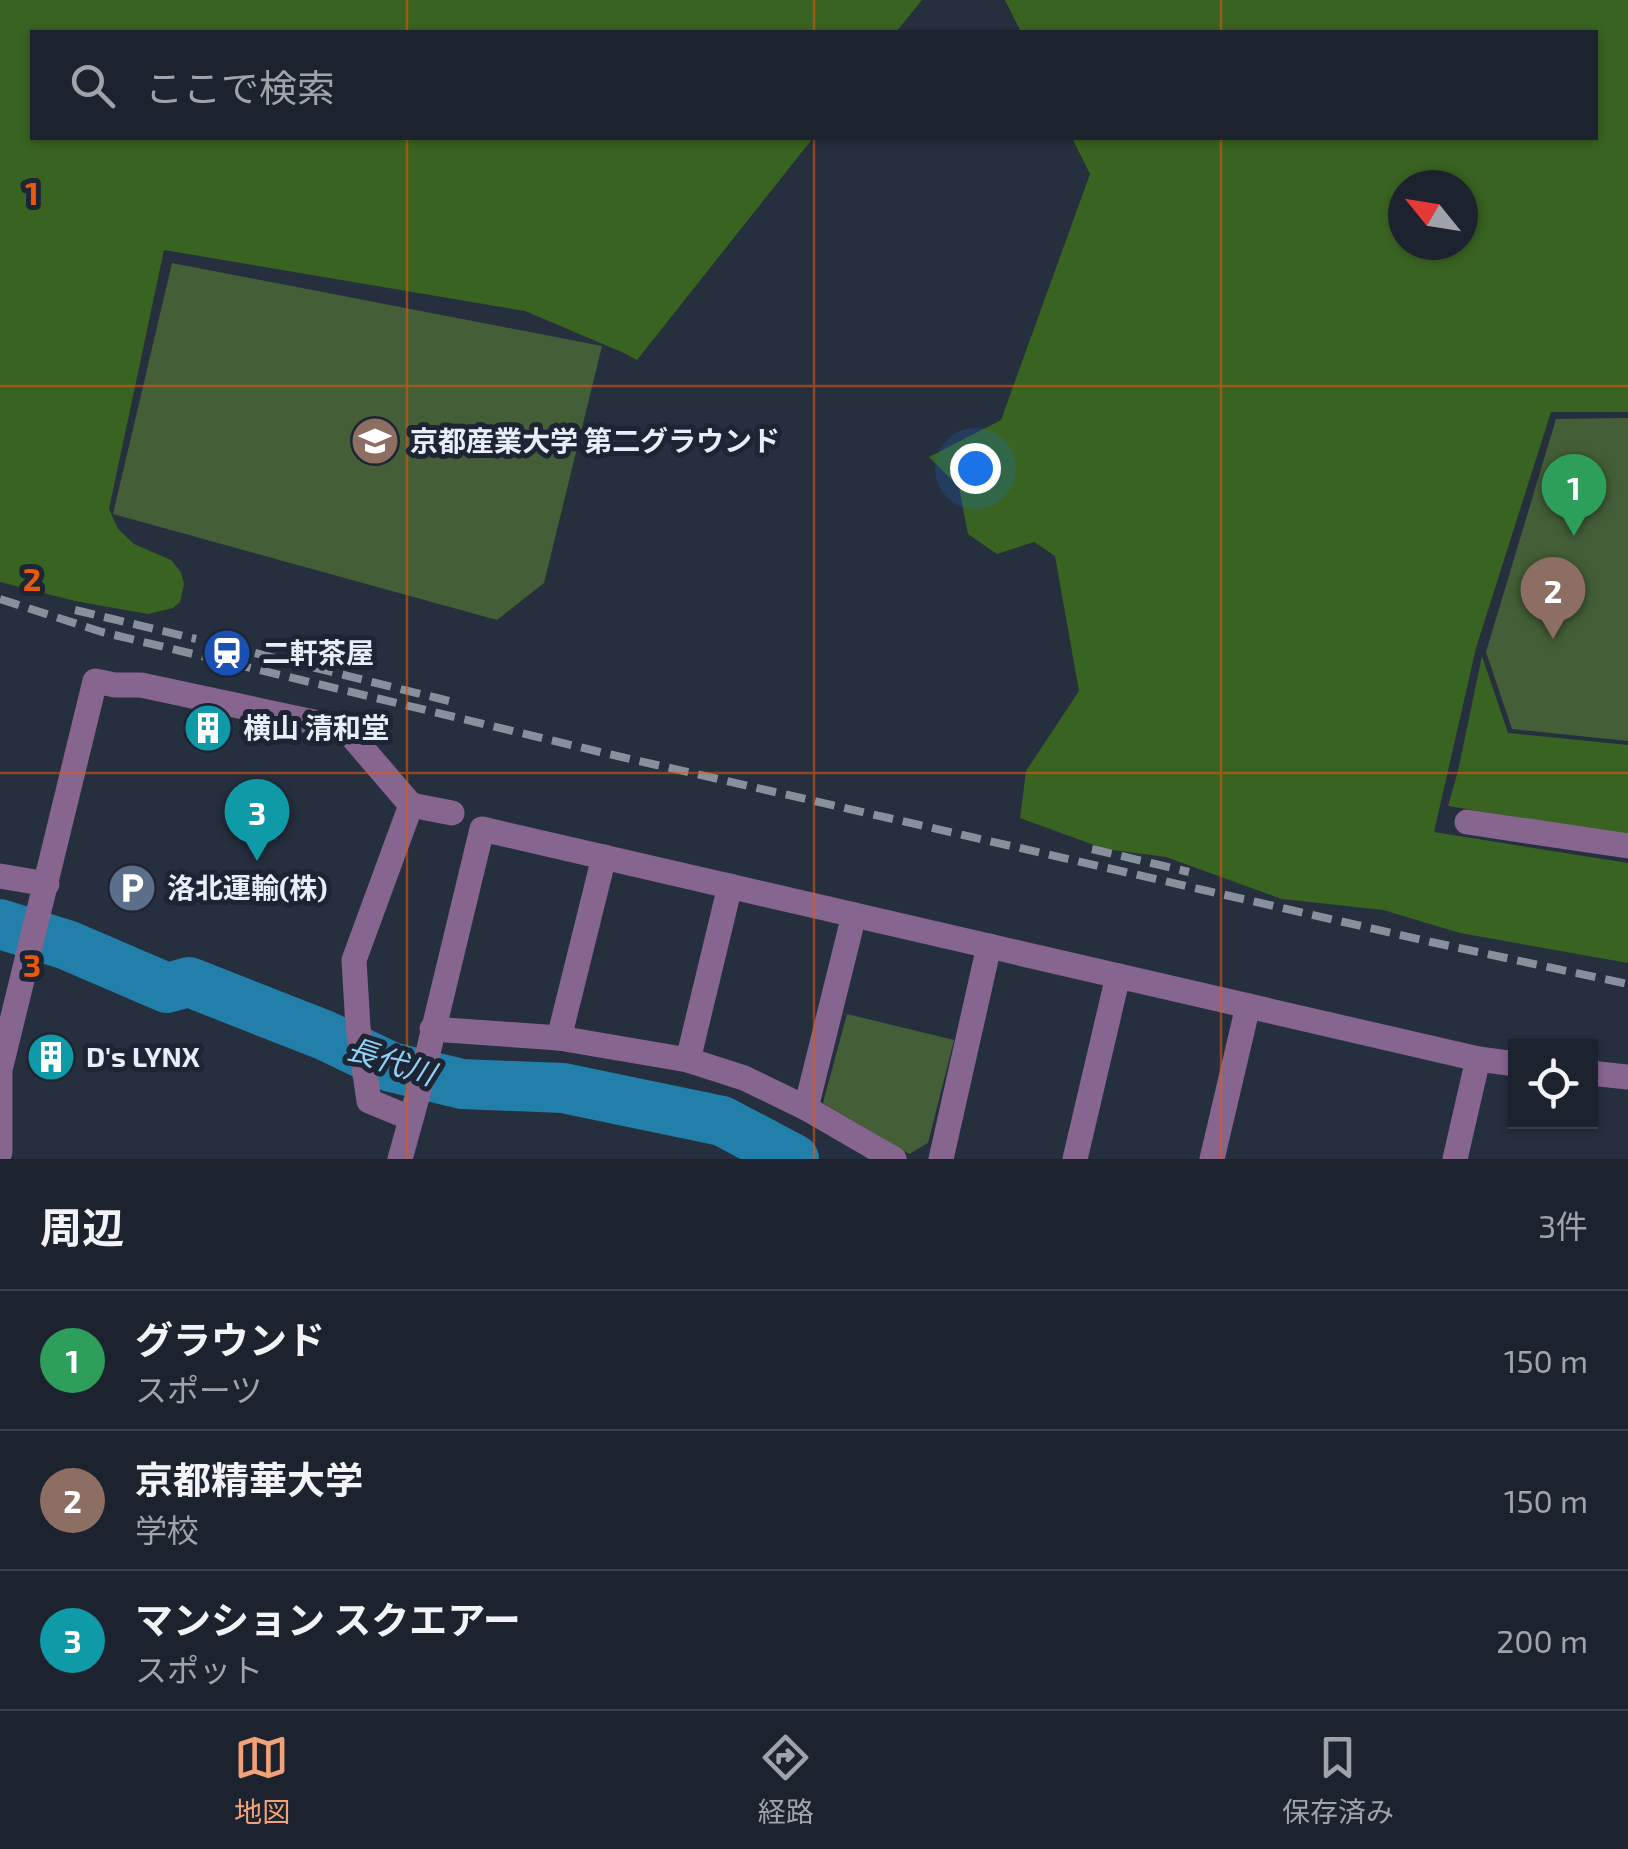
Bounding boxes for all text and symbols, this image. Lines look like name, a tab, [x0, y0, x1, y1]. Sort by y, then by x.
search box	[30, 30, 1598, 140]
icon: search	[65, 58, 120, 113]
text: ここで検索	[145, 64, 335, 110]
north arrow	[1388, 170, 1478, 260]
text: 1	[25, 173, 39, 211]
school or university icon: 京都産業大学 第二グラウンド	[349, 415, 401, 467]
place label: 京都産業大学 第二グラウンド	[410, 423, 780, 457]
your location	[950, 443, 1001, 494]
pin: 1	[1542, 454, 1606, 536]
pin: 2	[1520, 556, 1586, 639]
text: 2	[23, 559, 41, 597]
station icon: 二軒茶屋	[201, 627, 253, 679]
place label: 二軒茶屋	[262, 635, 374, 669]
building icon: 横山 清和堂	[182, 702, 234, 754]
place label: 横山 清和堂	[243, 710, 389, 744]
pin: 3	[224, 778, 290, 861]
parking icon: 洛北運輸(株)	[106, 862, 158, 914]
place label: 洛北運輸(株)	[167, 870, 328, 904]
text: 3	[23, 945, 41, 983]
water label: 長代川	[343, 1029, 443, 1092]
building icon: D's LYNX	[25, 1031, 77, 1083]
place label: D's LYNX	[86, 1039, 200, 1073]
map controls	[1508, 1039, 1598, 1129]
button: locate	[1508, 1039, 1598, 1129]
text: 周辺	[40, 1201, 124, 1251]
text: 3件	[1538, 1206, 1588, 1244]
text: グラウンド	[135, 1316, 325, 1362]
text: 1	[66, 1341, 79, 1379]
text: 150 m	[1504, 1341, 1588, 1379]
text: スポーツ	[135, 1370, 262, 1408]
text: 京都精華大学	[135, 1456, 363, 1502]
text: 2	[63, 1481, 82, 1519]
text: 150 m	[1504, 1481, 1588, 1519]
text: 学校	[135, 1510, 199, 1548]
text: マンション スクエアー	[135, 1596, 521, 1642]
text: 3	[63, 1621, 82, 1659]
text: 200 m	[1496, 1621, 1588, 1659]
text: スポット	[135, 1650, 263, 1688]
tab: 地図	[234, 1730, 290, 1830]
tab: 経路	[758, 1730, 814, 1830]
tab: 保存済み	[1282, 1730, 1394, 1830]

